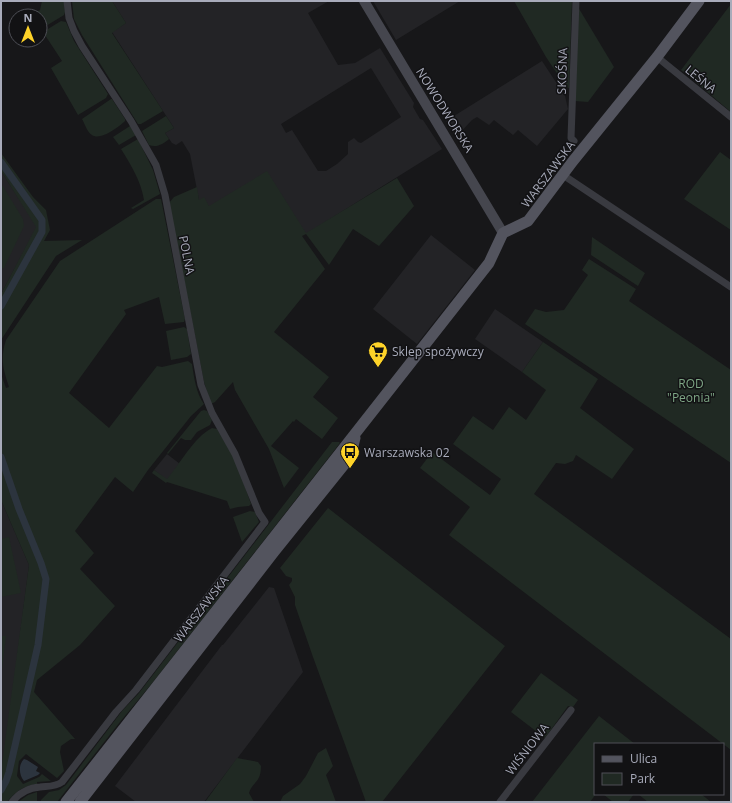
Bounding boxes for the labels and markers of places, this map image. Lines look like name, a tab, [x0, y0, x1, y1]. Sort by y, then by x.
supermarket icon: Sklep spożywczy	[367, 340, 389, 368]
place label: Sklep spożywczy	[392, 343, 485, 360]
bus stop icon: Warszawska 02	[339, 441, 361, 469]
place label: Warszawska 02	[364, 444, 450, 461]

